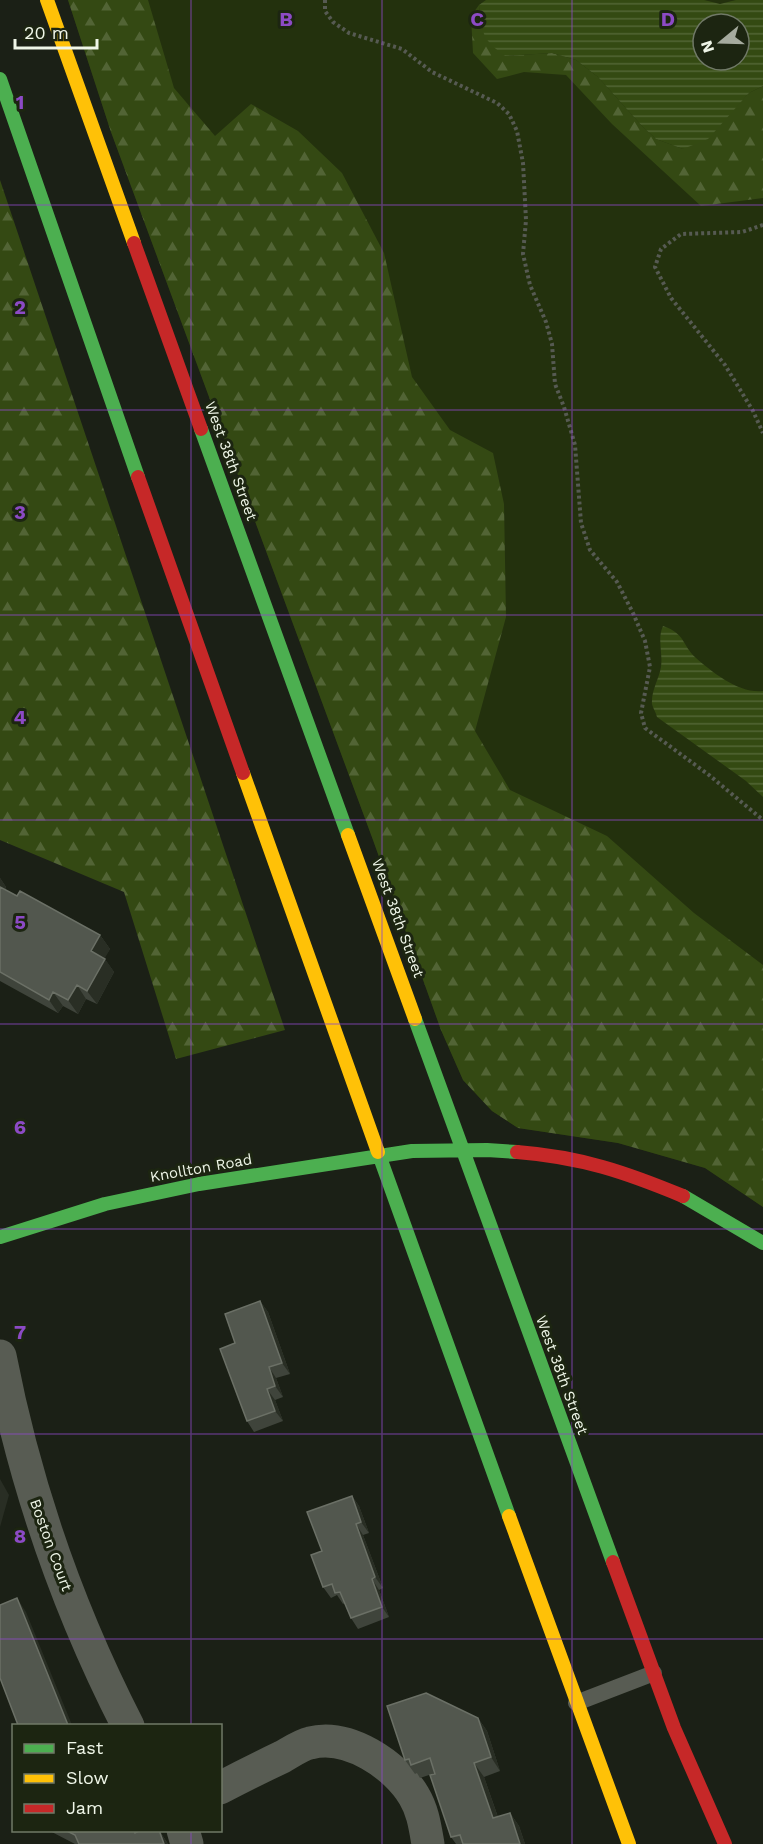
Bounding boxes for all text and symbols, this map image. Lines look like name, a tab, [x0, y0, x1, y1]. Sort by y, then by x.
text: B	[279, 7, 293, 31]
text: C	[470, 7, 484, 31]
text: D	[661, 7, 675, 31]
scale bar	[15, 12, 98, 50]
north arrow	[691, 12, 751, 72]
text: 20 m	[24, 22, 69, 43]
text: N	[696, 38, 718, 55]
text: 1	[16, 90, 24, 114]
text: 2	[14, 295, 26, 319]
street label: West 38th Street	[201, 399, 261, 524]
text: 3	[14, 500, 26, 524]
text: 4	[14, 705, 27, 729]
street label: West 38th Street	[368, 856, 428, 981]
text: 5	[14, 910, 26, 934]
text: 6	[14, 1115, 26, 1139]
street label: Knollton Road	[149, 1150, 253, 1186]
street label: West 38th Street	[532, 1313, 592, 1438]
text: 7	[14, 1320, 26, 1344]
street label: Boston Court	[26, 1496, 76, 1594]
text: 8	[14, 1524, 26, 1548]
legend	[12, 1724, 222, 1832]
text: Fast	[66, 1737, 104, 1758]
text: Slow	[66, 1767, 109, 1788]
text: Jam	[66, 1797, 103, 1818]

